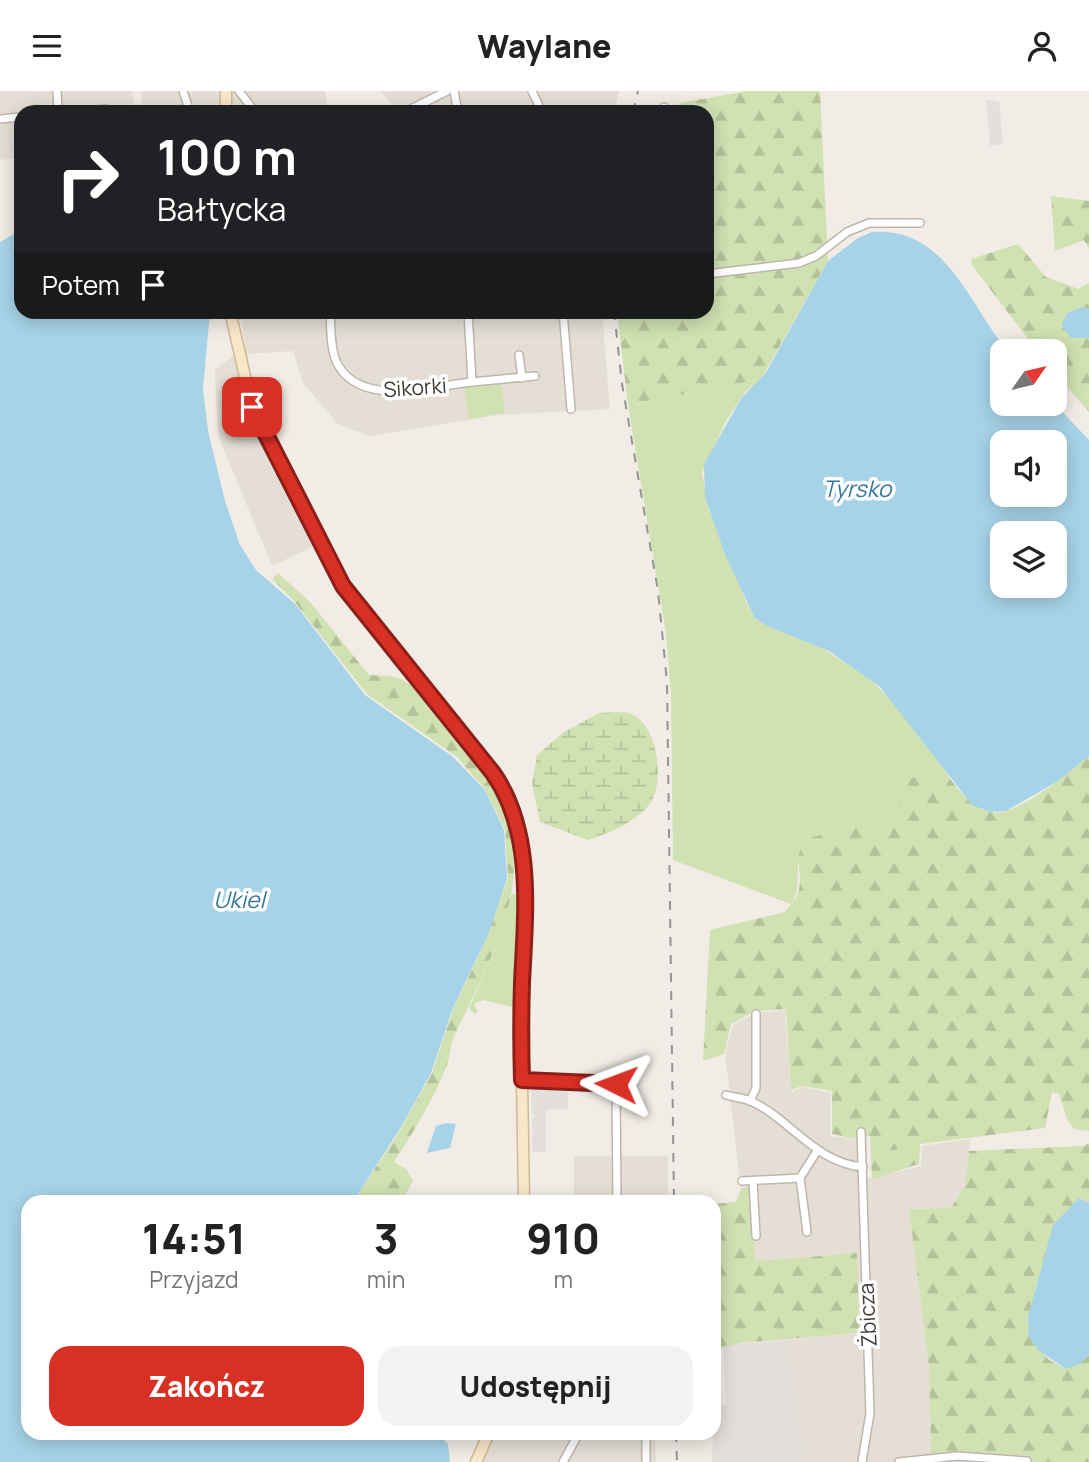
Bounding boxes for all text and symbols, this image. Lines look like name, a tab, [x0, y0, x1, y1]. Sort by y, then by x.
text: Waylane	[478, 24, 611, 68]
icon: menu	[28, 27, 66, 65]
icon: person	[1023, 27, 1061, 65]
text: 100 m	[157, 123, 297, 190]
icon: right	[42, 133, 133, 224]
text: Bałtycka	[157, 187, 286, 231]
icon: arrive	[134, 266, 172, 304]
text: Potem	[42, 267, 120, 303]
north arrow	[990, 339, 1068, 417]
map controls	[990, 339, 1067, 598]
street label: Sikorki	[382, 371, 448, 403]
pin	[222, 377, 282, 437]
icon: arrive	[233, 388, 271, 426]
button: sound	[990, 430, 1067, 507]
water label: Tyrsko	[823, 472, 893, 504]
button: layers	[990, 521, 1067, 598]
water label: Ukiel	[213, 883, 267, 915]
position arrow	[579, 1047, 653, 1121]
text: 14:51	[142, 1209, 246, 1267]
text: 3	[374, 1209, 399, 1267]
text: 910	[526, 1209, 600, 1267]
text: Przyjazd	[149, 1263, 239, 1295]
text: min	[367, 1263, 405, 1295]
text: m	[553, 1263, 573, 1295]
street label: Żbicza	[851, 1282, 883, 1348]
button: Zakończ	[49, 1346, 364, 1426]
button: Udostępnij	[378, 1346, 693, 1426]

